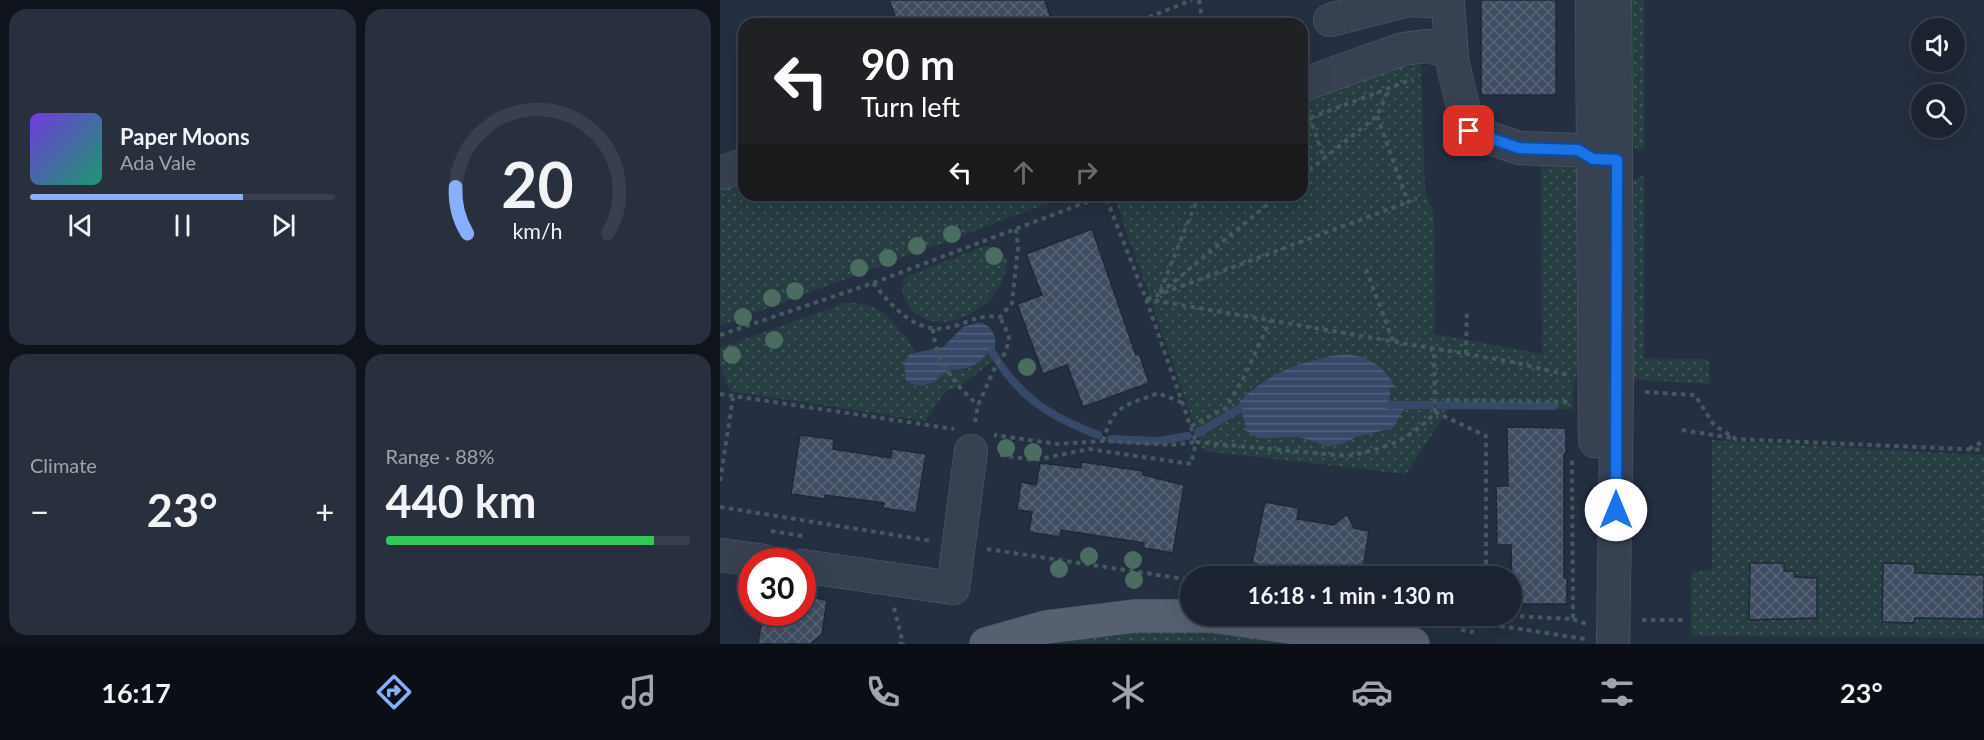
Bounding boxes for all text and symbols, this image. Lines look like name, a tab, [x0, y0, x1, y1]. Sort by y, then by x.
map controls	[1911, 18, 1965, 138]
button: sound	[1911, 18, 1965, 72]
text: 90 m	[861, 39, 955, 89]
icon: left	[762, 42, 840, 120]
button: search	[1911, 84, 1965, 138]
text: Turn left	[861, 90, 960, 123]
pin	[1443, 105, 1494, 156]
icon: arrive	[1452, 114, 1485, 147]
text: Paper Moons	[120, 123, 250, 150]
text: 20	[502, 146, 574, 221]
text: Ada Vale	[120, 150, 196, 174]
icon: left	[944, 156, 977, 189]
icon: ahead	[1007, 156, 1040, 189]
icon: right	[1070, 156, 1103, 189]
icon: previous	[64, 209, 97, 242]
icon: pause	[166, 209, 199, 242]
icon: next	[267, 209, 300, 242]
text: km/h	[513, 219, 563, 245]
text: Range · 88%	[386, 444, 494, 468]
text: Climate	[30, 453, 97, 477]
text: 440 km	[386, 474, 536, 528]
position arrow	[1584, 478, 1648, 542]
text: 23°	[147, 483, 218, 537]
text: −	[30, 491, 49, 531]
text: +	[315, 491, 335, 531]
speed limit sign: 30	[738, 548, 816, 626]
text: 16:18 · 1 min · 130 m	[1248, 582, 1454, 609]
icon: directions	[373, 671, 415, 713]
icon: music	[618, 671, 660, 713]
icon: phone	[862, 671, 904, 713]
icon: climate	[1107, 671, 1149, 713]
icon: car	[1351, 671, 1393, 713]
icon: filters	[1596, 671, 1638, 713]
text: 16:17	[101, 676, 171, 709]
text: 23°	[1840, 676, 1883, 709]

